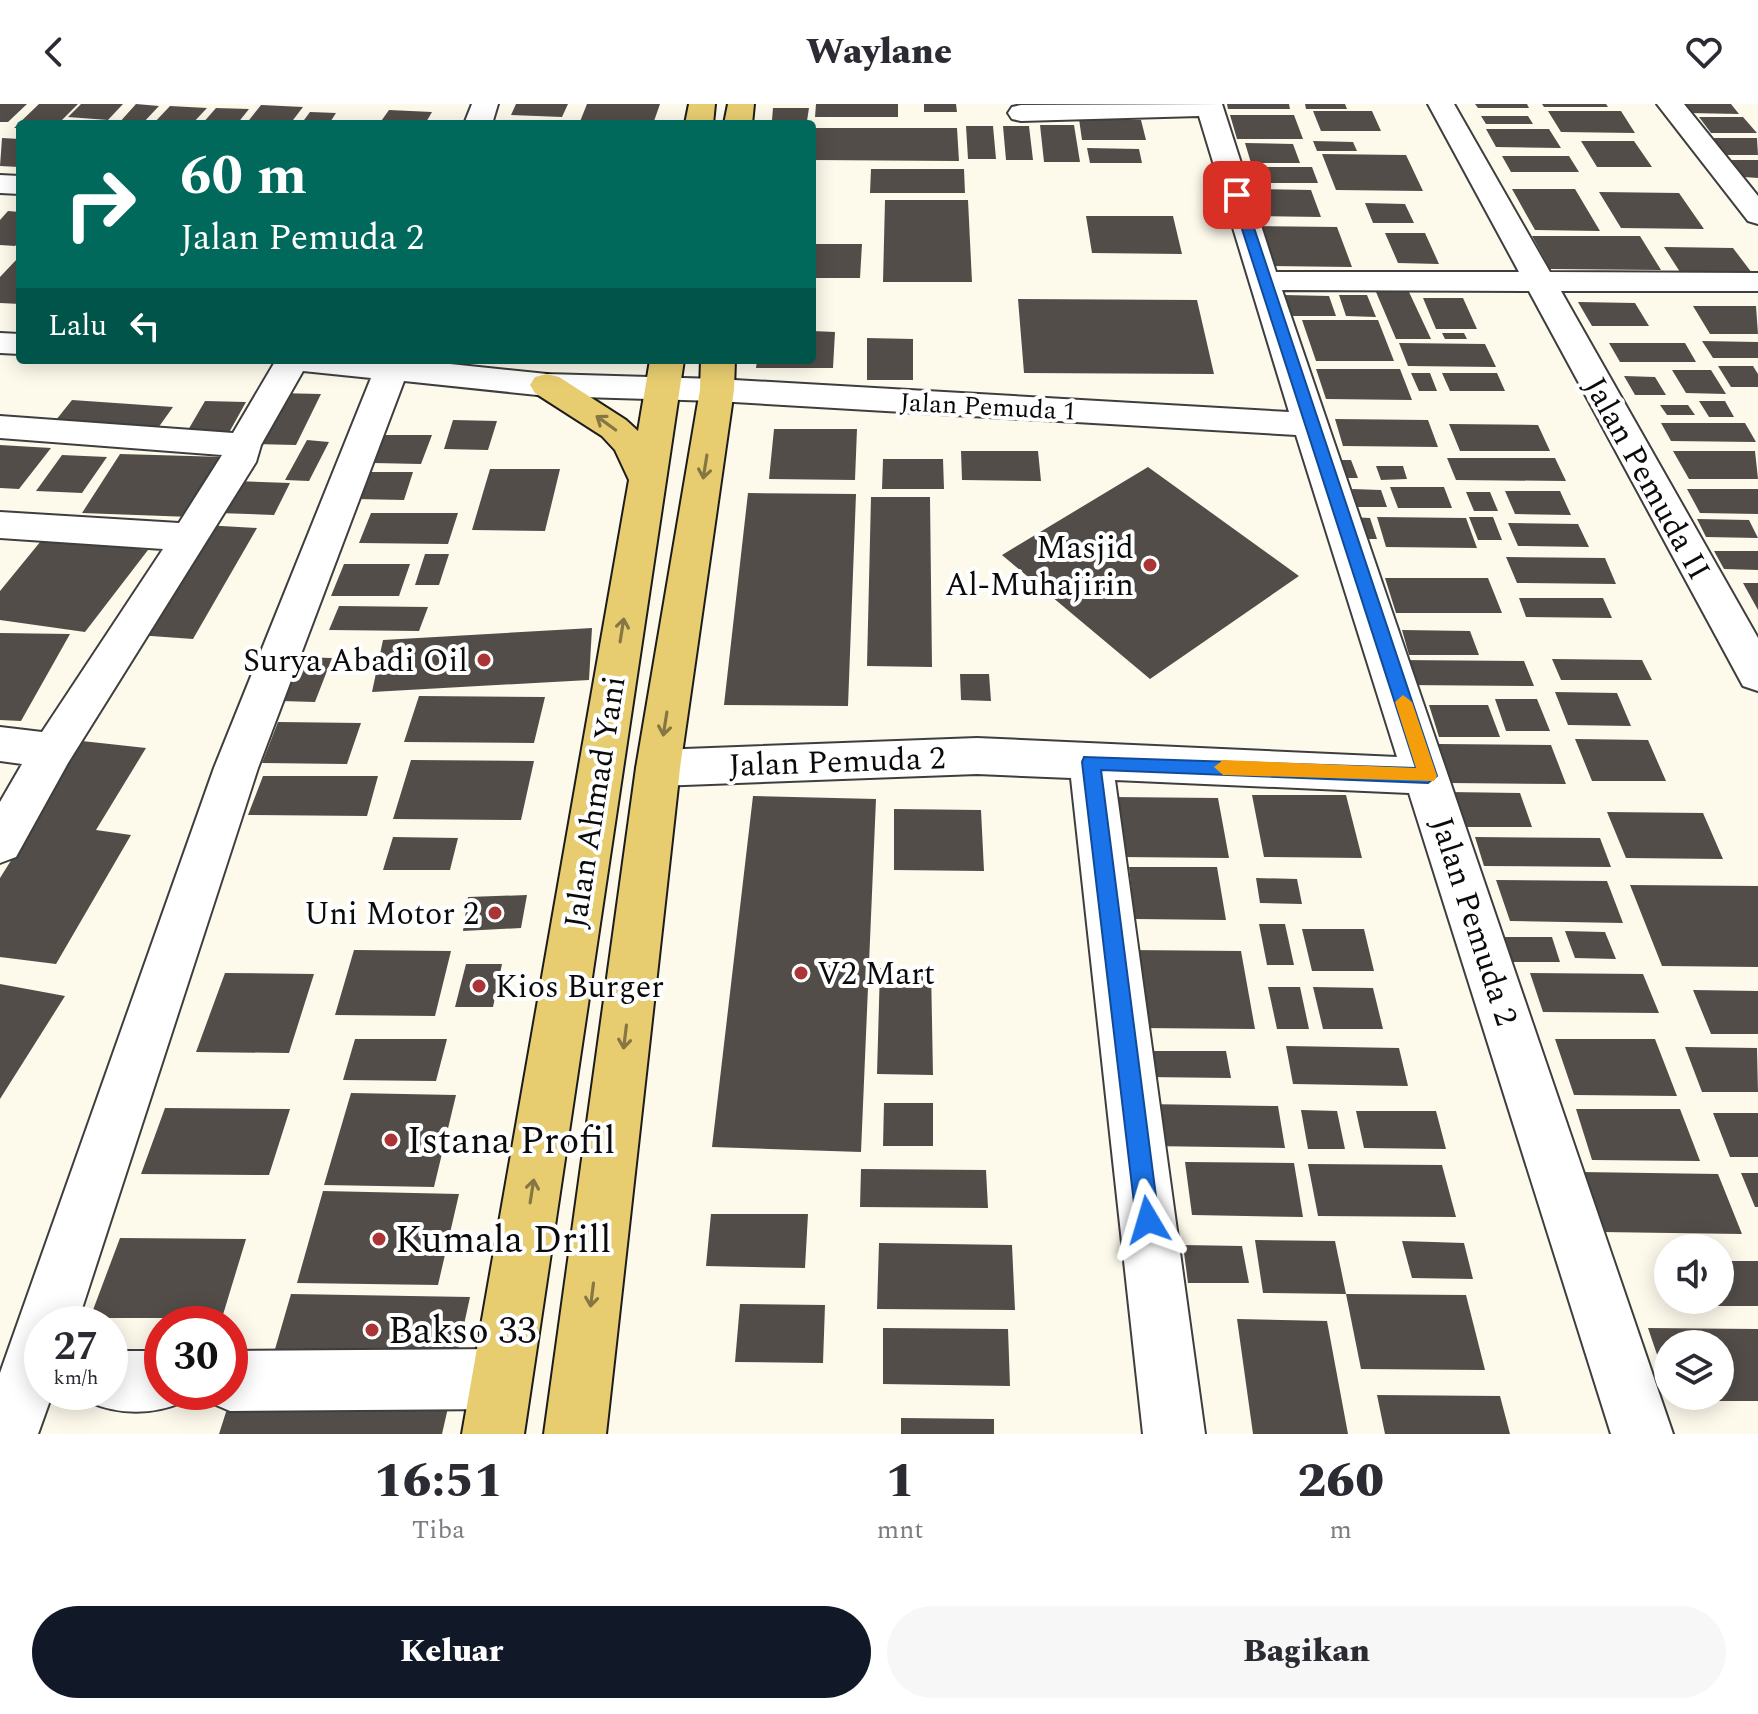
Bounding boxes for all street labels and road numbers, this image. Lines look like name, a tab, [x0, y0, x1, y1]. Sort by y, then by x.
street label: Jalan Pemuda II	[1570, 368, 1723, 589]
street label: Jalan Pemuda 1	[899, 382, 1077, 432]
street label: Jalan Ahmad Yani	[551, 673, 640, 932]
street label: Jalan Pemuda 2	[728, 734, 946, 791]
street label: Jalan Pemuda 2	[1417, 811, 1530, 1032]

